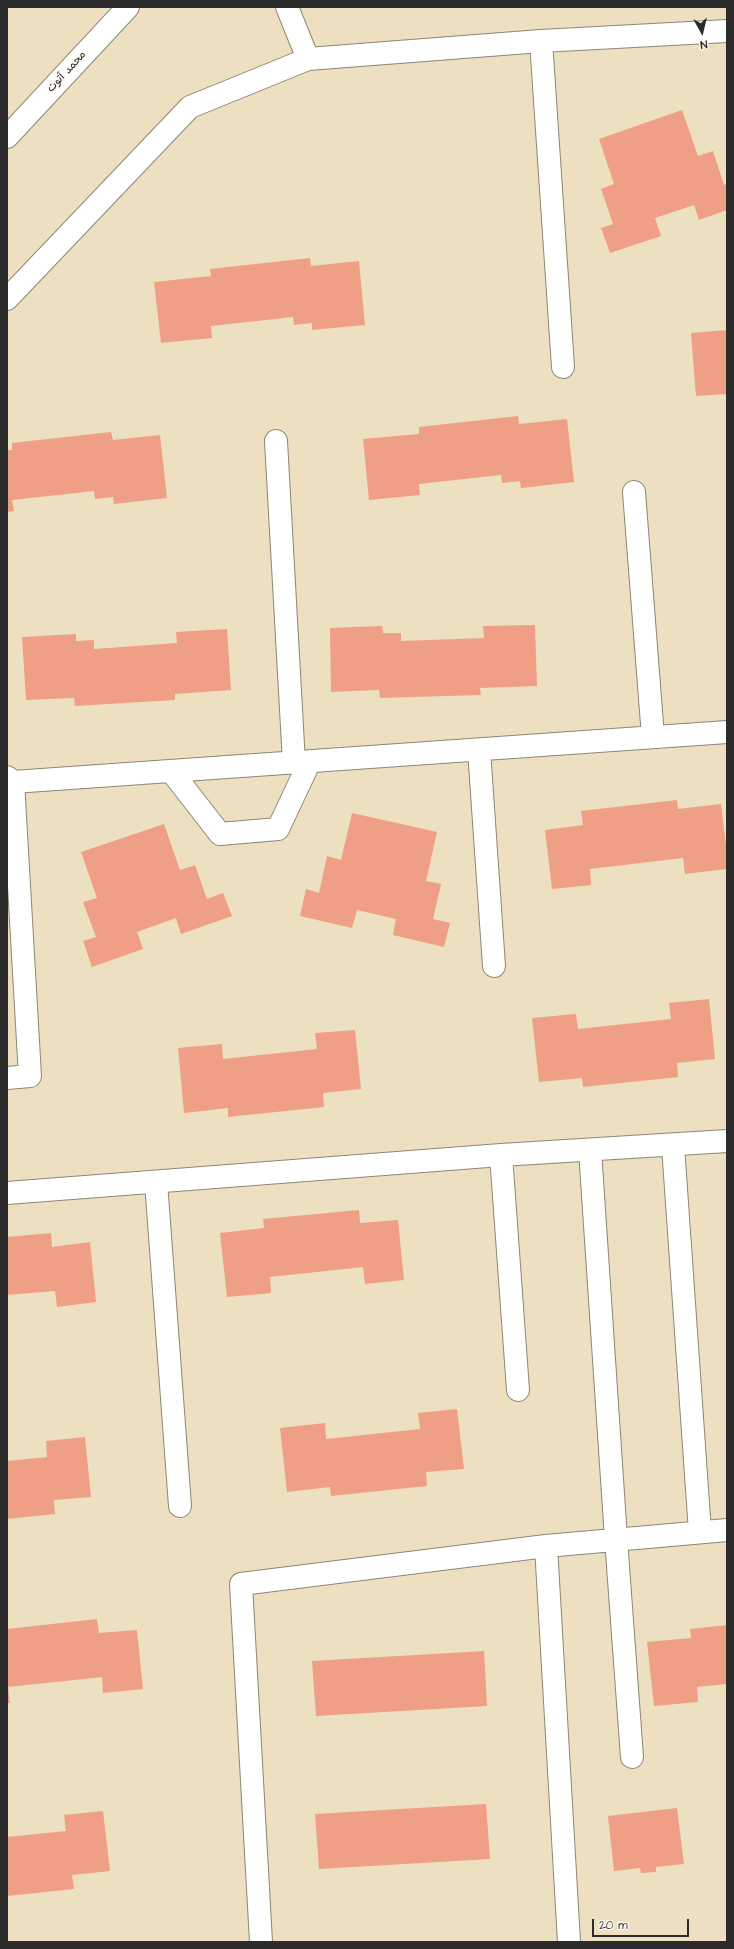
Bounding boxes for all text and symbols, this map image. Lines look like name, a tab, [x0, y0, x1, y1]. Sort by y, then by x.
north arrow	[682, 12, 722, 52]
text: N	[699, 36, 708, 52]
street label: محمد آتوت	[45, 49, 89, 95]
scale bar	[594, 1911, 691, 1937]
text: 20 m	[599, 1917, 628, 1934]

